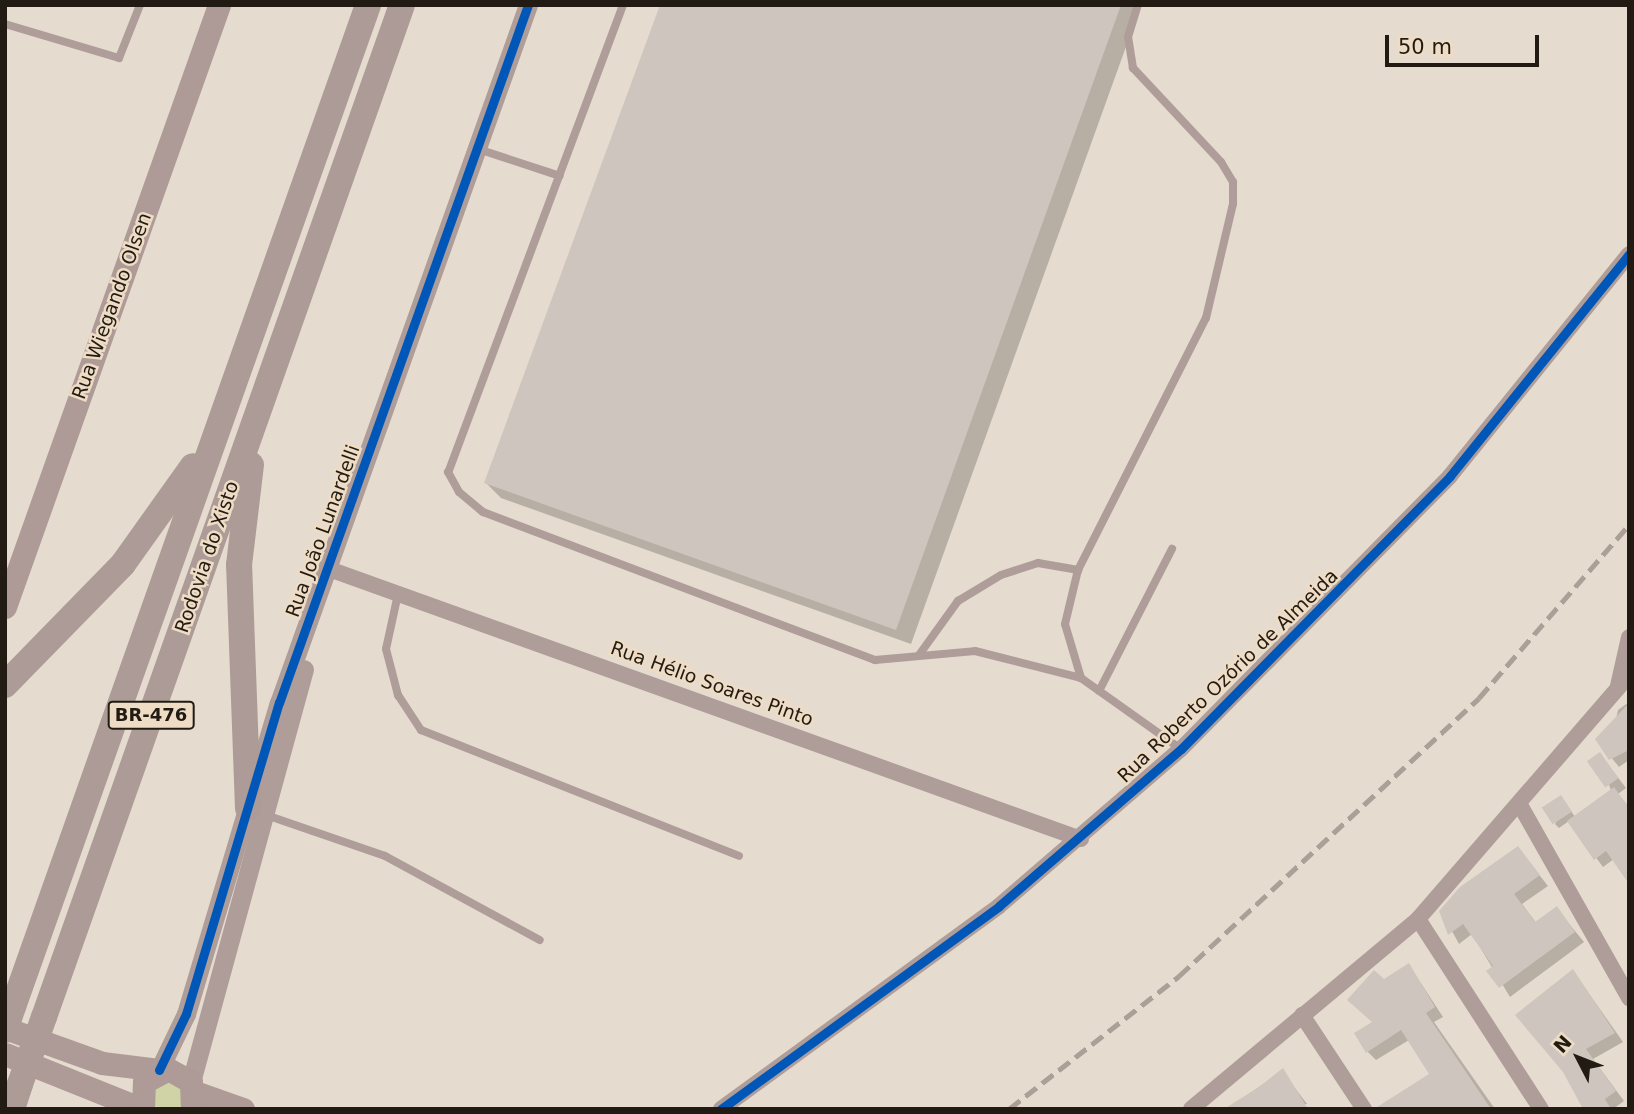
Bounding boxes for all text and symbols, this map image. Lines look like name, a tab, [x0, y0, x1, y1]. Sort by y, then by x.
scale bar	[1389, 21, 1543, 65]
text: 50 m	[1398, 35, 1452, 59]
street label: Rua Wiegando Olsen	[68, 210, 156, 402]
street label: Rua João Lunardelli	[281, 442, 365, 620]
street label: Rodovia do Xisto	[170, 478, 244, 636]
street label: Rua Roberto Ozório de Almeida	[1113, 565, 1343, 787]
street label: Rua Hélio Soares Pinto	[608, 637, 816, 731]
road number: BR-476	[107, 700, 195, 730]
north arrow	[1543, 1023, 1613, 1093]
text: N	[1549, 1031, 1576, 1057]

